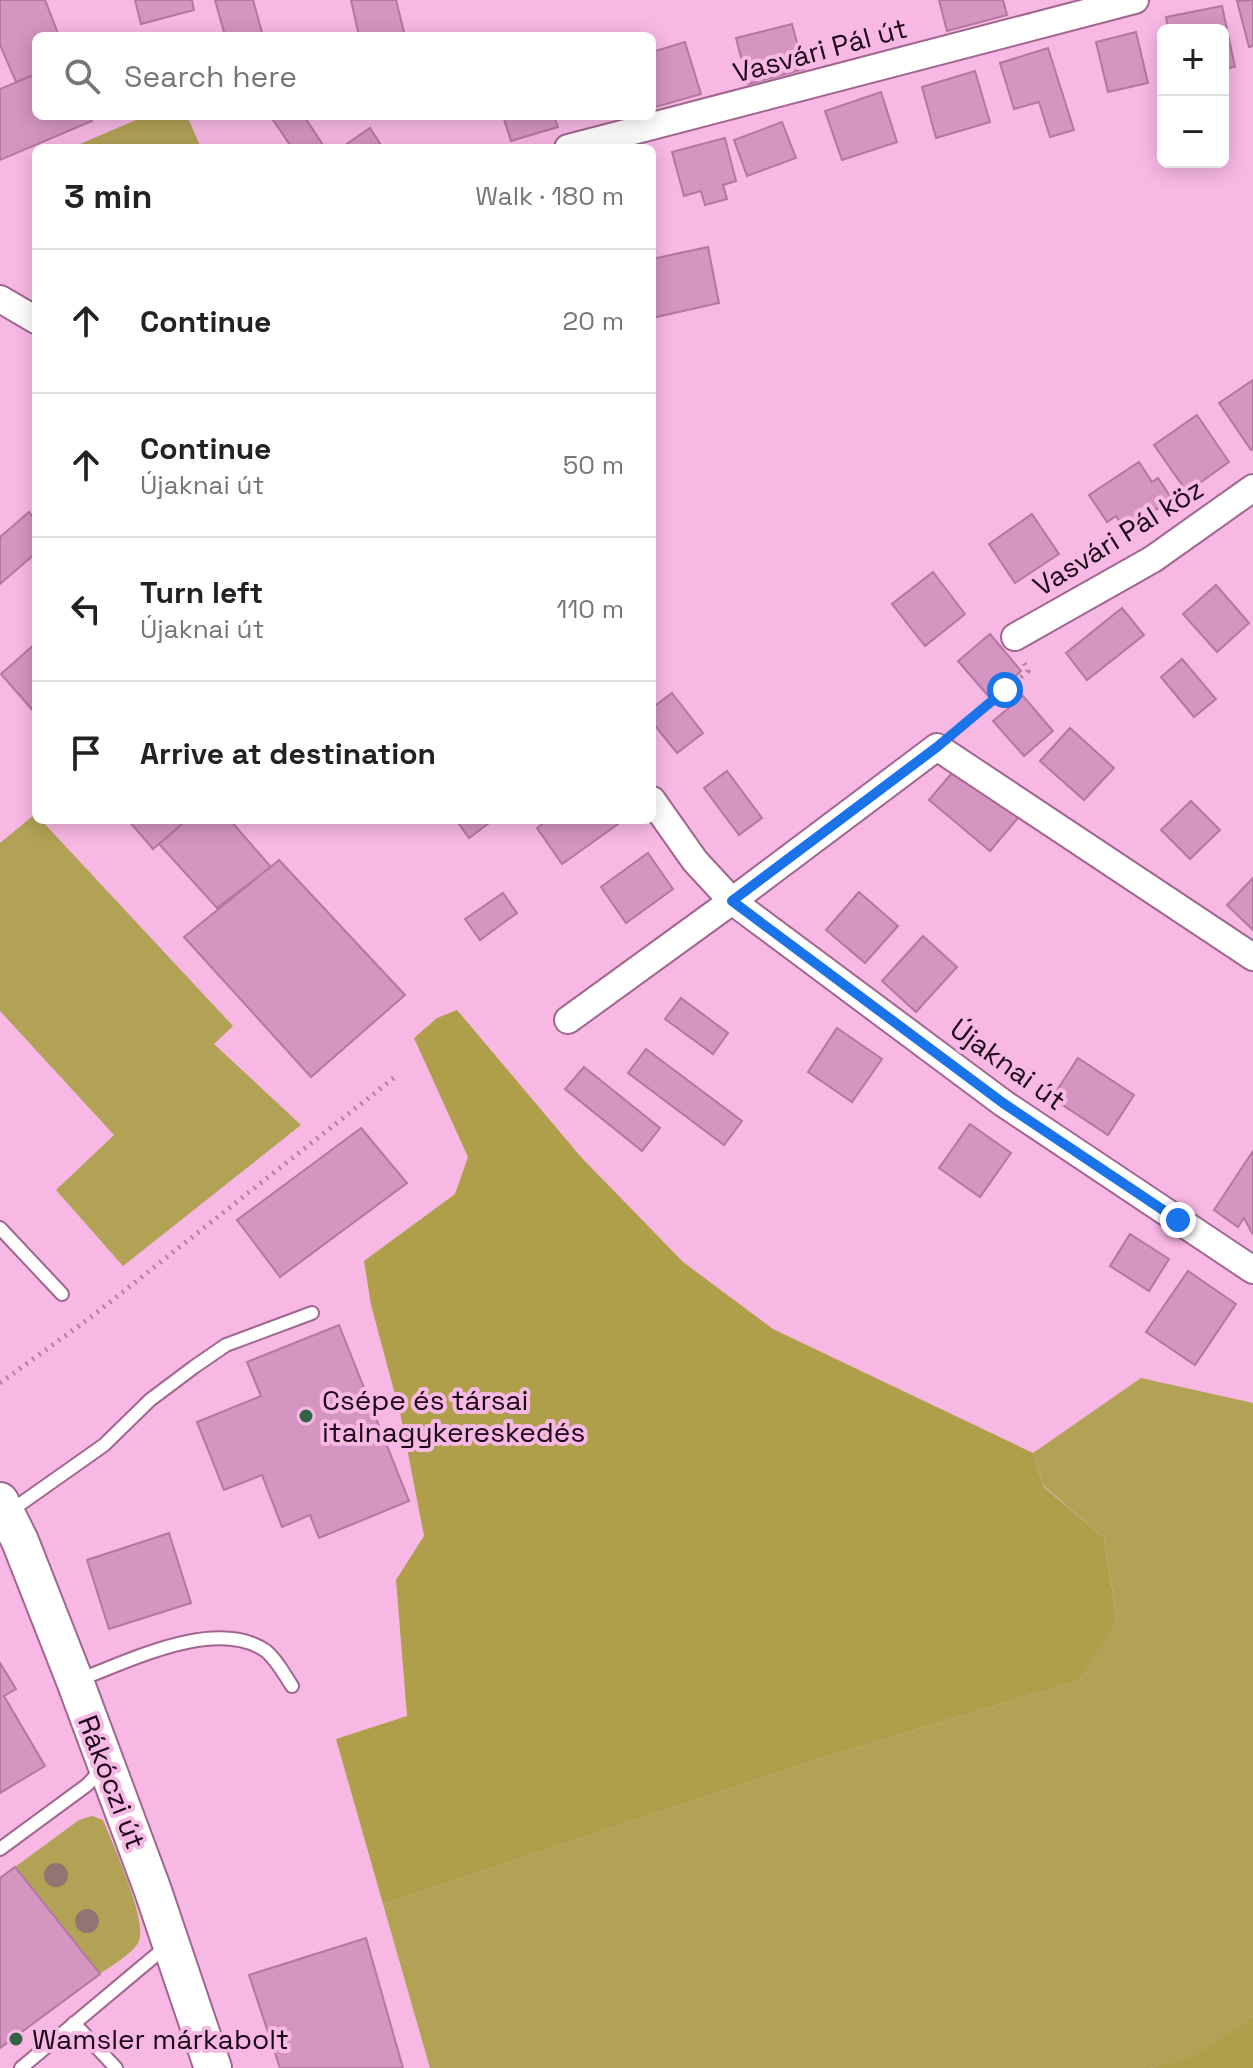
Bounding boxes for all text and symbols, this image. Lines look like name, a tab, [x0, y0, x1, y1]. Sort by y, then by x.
street label: Vasvári Pál út	[729, 9, 911, 91]
map controls	[1157, 24, 1229, 168]
button: +	[1157, 24, 1229, 96]
search box	[32, 32, 656, 120]
icon: search	[60, 54, 104, 98]
text: Search here	[124, 57, 297, 96]
button: −	[1157, 96, 1229, 168]
text: 3 min	[64, 175, 152, 218]
text: Walk · 180 m	[475, 179, 624, 213]
icon: ahead	[64, 299, 108, 343]
text: Continue	[140, 302, 271, 341]
text: 20 m	[563, 304, 624, 338]
text: Continue	[140, 429, 271, 468]
icon: ahead	[64, 443, 108, 487]
text: 50 m	[563, 448, 624, 482]
text: Újaknai út	[140, 468, 265, 502]
street label: Vasvári Pál köz	[1026, 470, 1210, 604]
text: Turn left	[140, 573, 263, 612]
icon: left	[64, 587, 108, 631]
text: 110 m	[557, 592, 624, 626]
text: Újaknai út	[140, 612, 265, 646]
route start	[987, 672, 1023, 708]
icon: arrive	[64, 731, 108, 775]
text: Arrive at destination	[140, 734, 436, 773]
street label: Újaknai út	[943, 1010, 1073, 1118]
route end	[1160, 1202, 1196, 1238]
place label: Csépe és társai italnagykereskedés	[322, 1382, 585, 1450]
marker: Csépe és társai italnagykereskedés	[297, 1407, 315, 1425]
street label: Rákóczi út	[70, 1710, 154, 1854]
place label: Wamsler márkabolt	[32, 2021, 289, 2057]
marker: Wamsler márkabolt	[7, 2030, 25, 2048]

